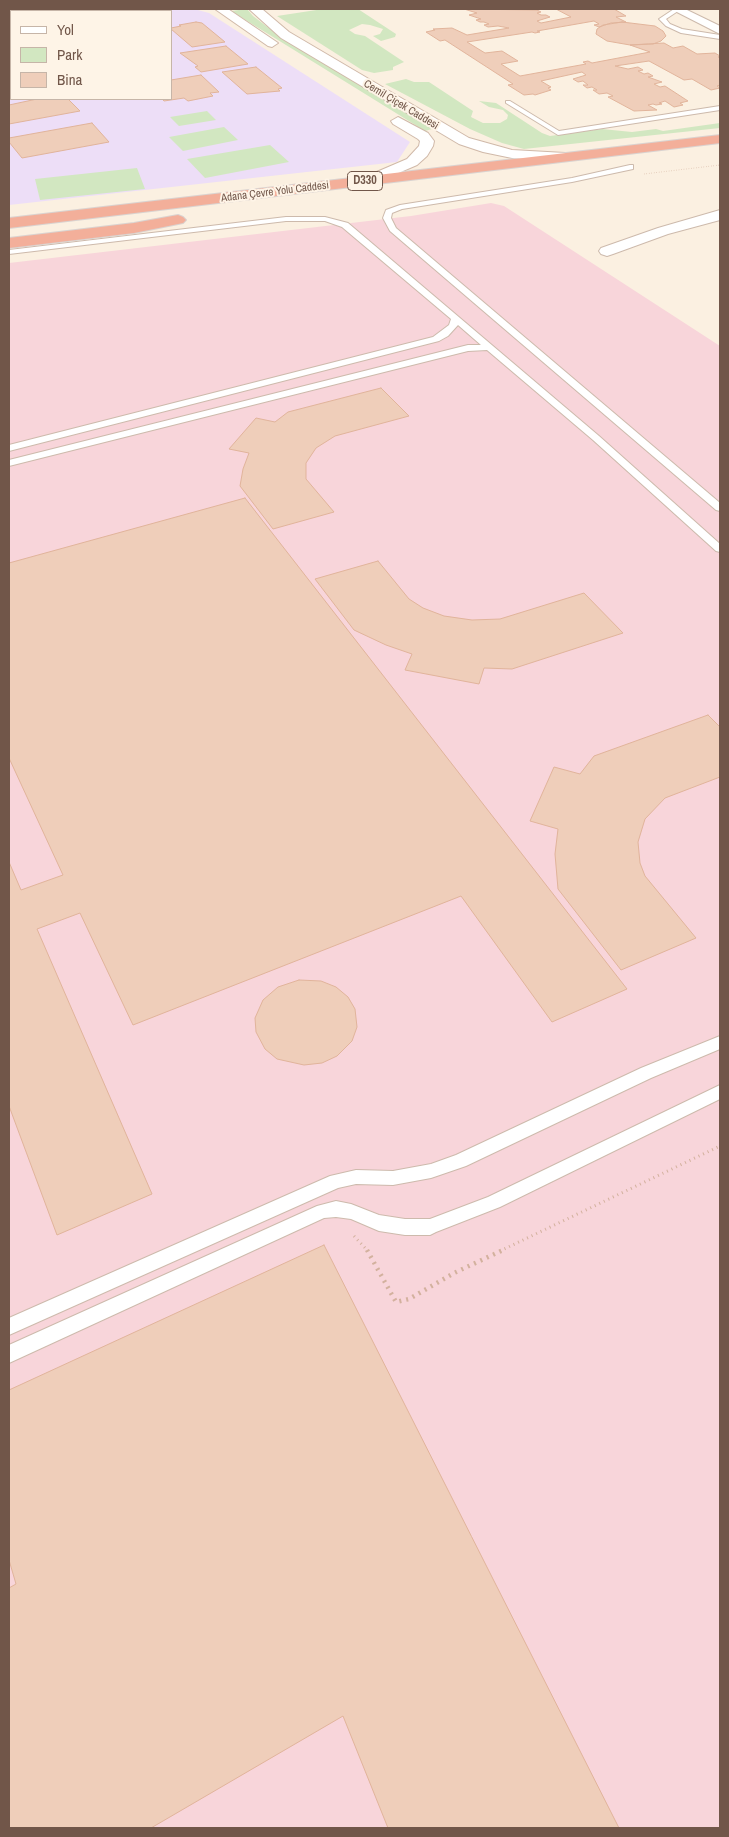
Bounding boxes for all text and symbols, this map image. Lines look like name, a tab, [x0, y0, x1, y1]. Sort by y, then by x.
legend	[10, 10, 172, 100]
text: Yol	[57, 19, 74, 40]
text: Park	[57, 44, 82, 65]
text: Bina	[57, 69, 82, 90]
street label: Cemil Çiçek Caddesi	[361, 77, 441, 133]
road number: D330	[348, 172, 382, 190]
street label: Adana Çevre Yolu Caddesi	[220, 179, 330, 205]

